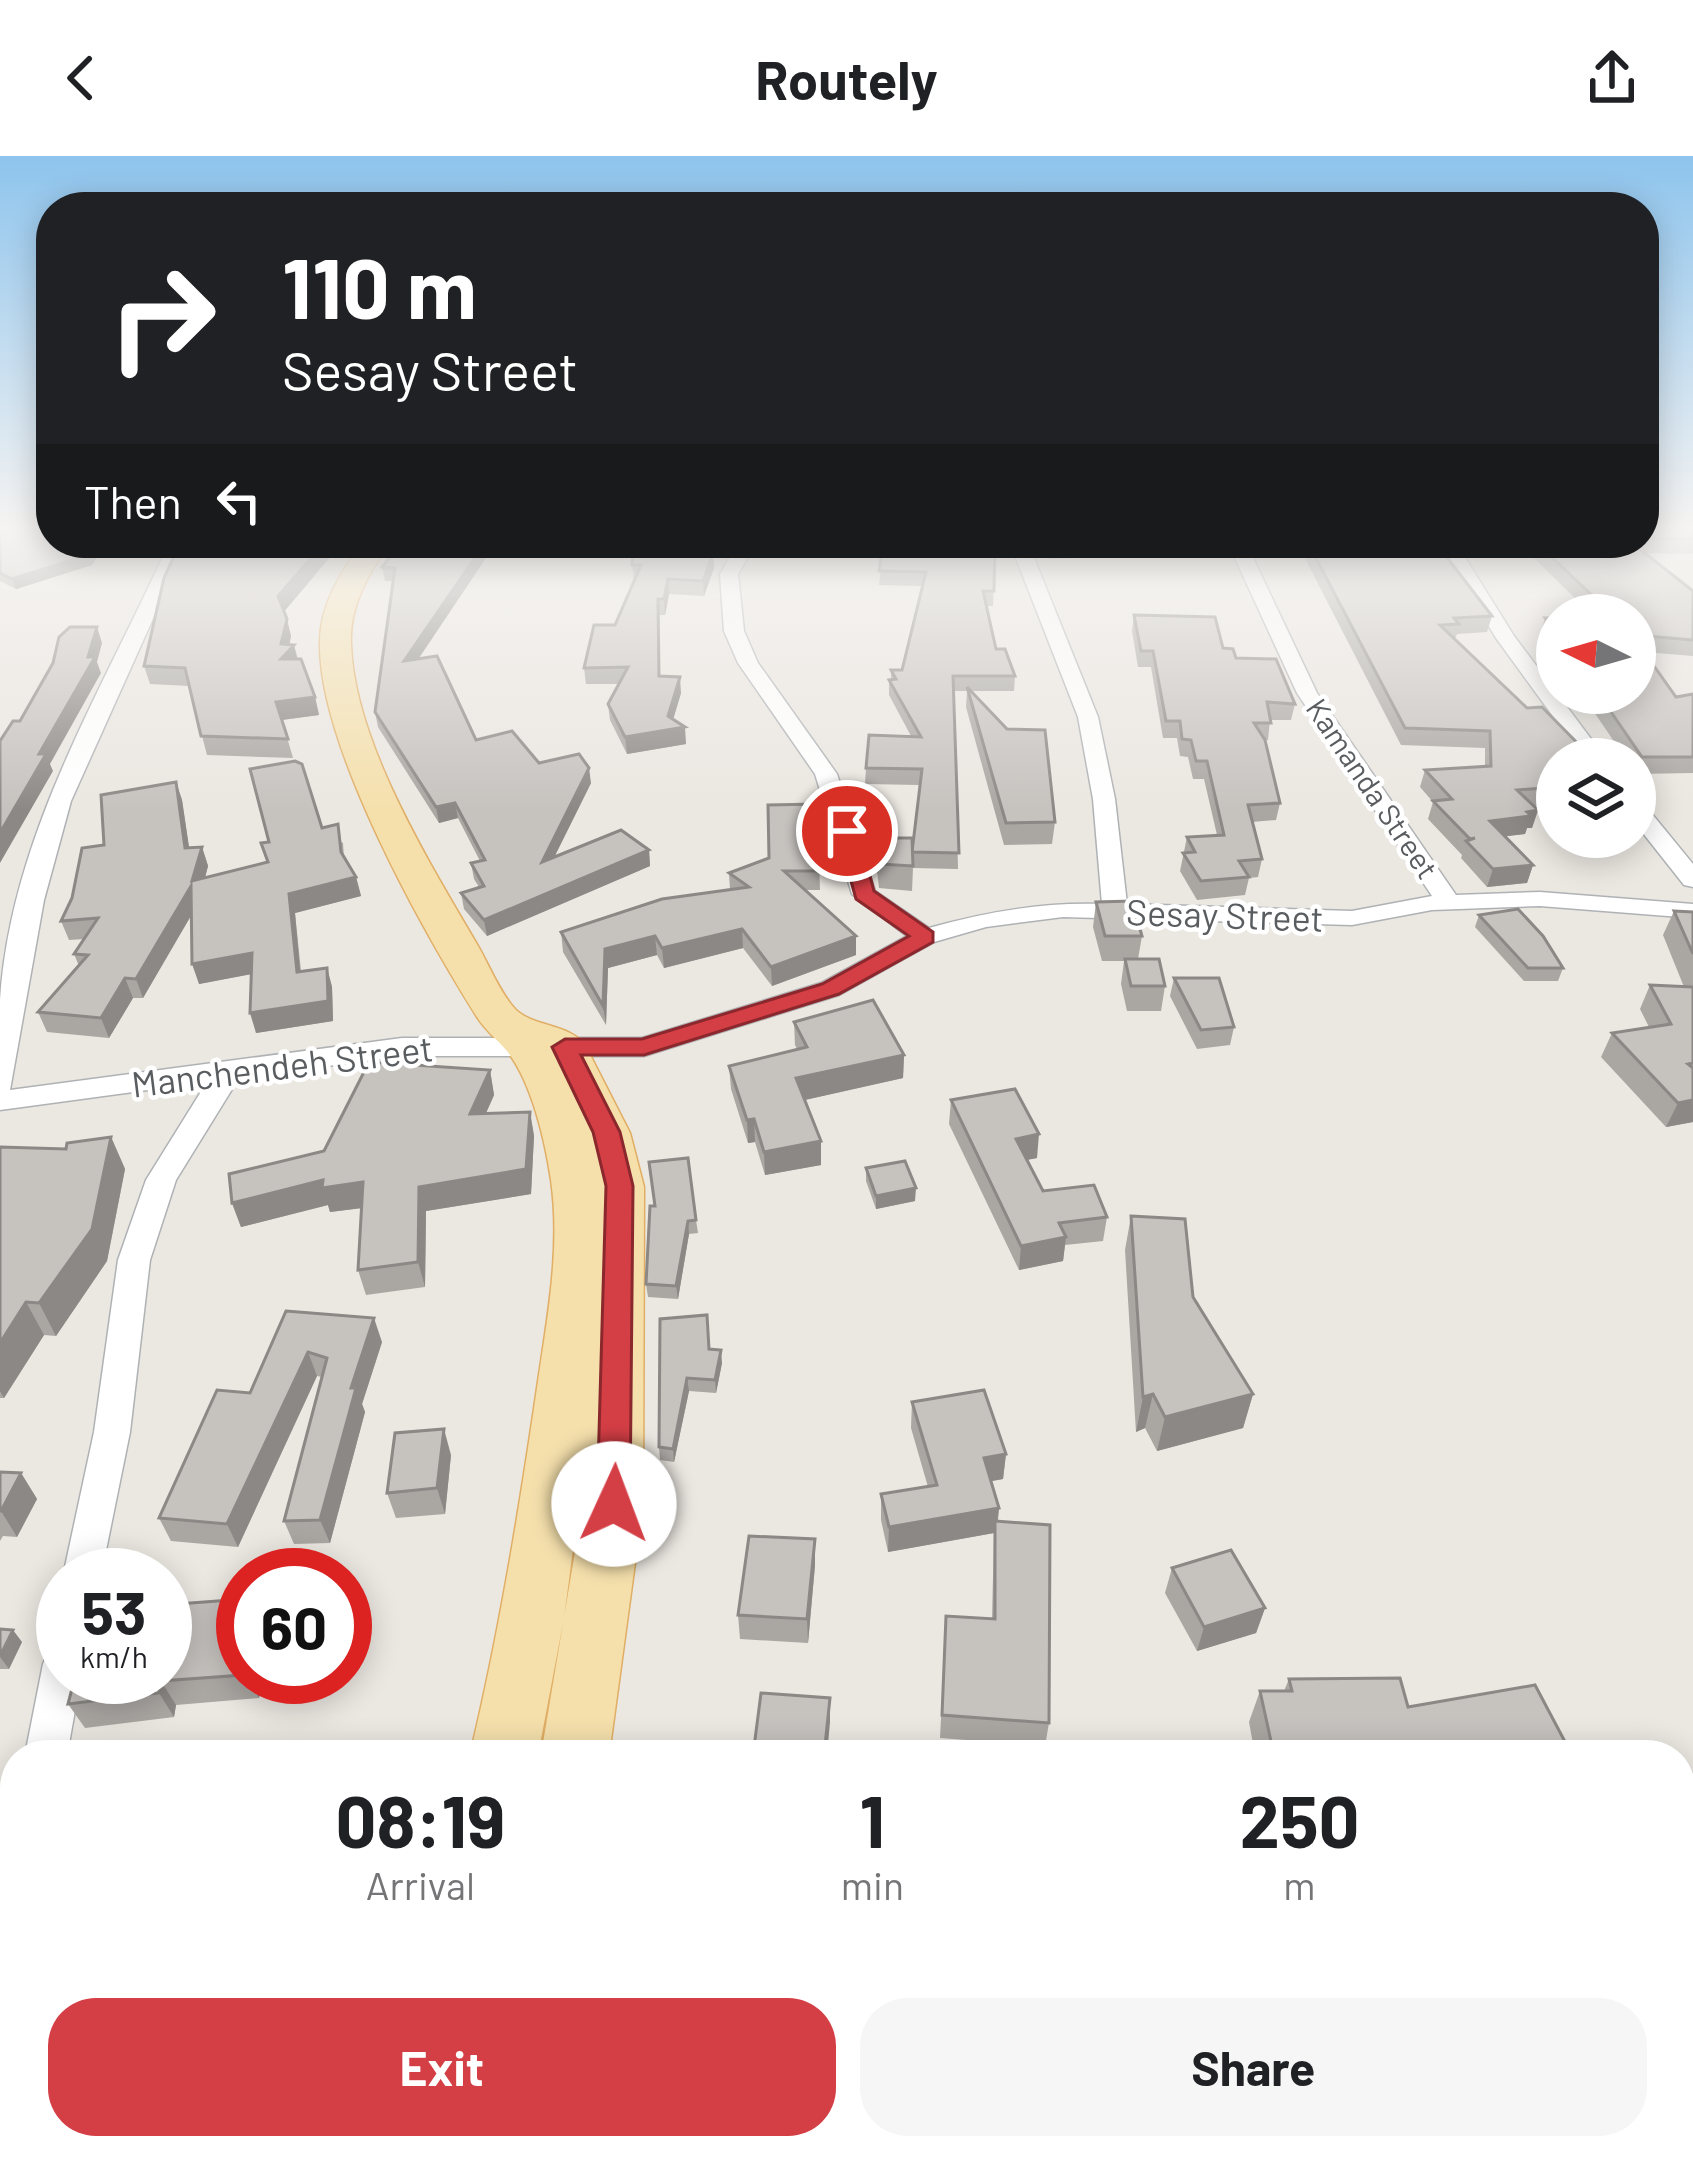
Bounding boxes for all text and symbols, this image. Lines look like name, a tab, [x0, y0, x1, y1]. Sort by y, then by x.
icon: back	[48, 45, 114, 111]
icon: share	[1579, 45, 1645, 111]
text: Routely	[755, 46, 938, 111]
text: 110 m	[282, 235, 477, 336]
icon: right	[84, 240, 240, 396]
text: Sesay Street	[282, 337, 578, 402]
icon: left	[206, 468, 272, 534]
text: Then	[84, 474, 182, 528]
north arrow	[1536, 594, 1656, 714]
map controls	[1536, 594, 1656, 858]
street label: Kamanda Street	[1300, 691, 1446, 885]
button: layers	[1536, 738, 1656, 858]
pin	[796, 780, 898, 882]
icon: arrive	[814, 798, 880, 864]
street label: Sesay Street	[1126, 889, 1324, 939]
street label: Manchendeh Street	[129, 1025, 435, 1105]
position arrow	[551, 1441, 677, 1567]
speed limit sign: 60	[216, 1548, 372, 1704]
text: 53	[82, 1575, 146, 1647]
text: km/h	[80, 1638, 148, 1674]
text: 08:19	[335, 1776, 505, 1862]
text: 1	[860, 1776, 885, 1862]
text: 250	[1239, 1776, 1360, 1862]
text: Arrival	[366, 1861, 475, 1908]
text: min	[841, 1861, 904, 1908]
text: m	[1283, 1861, 1316, 1908]
button: Exit	[48, 1998, 836, 2136]
button: Share	[860, 1998, 1647, 2136]

